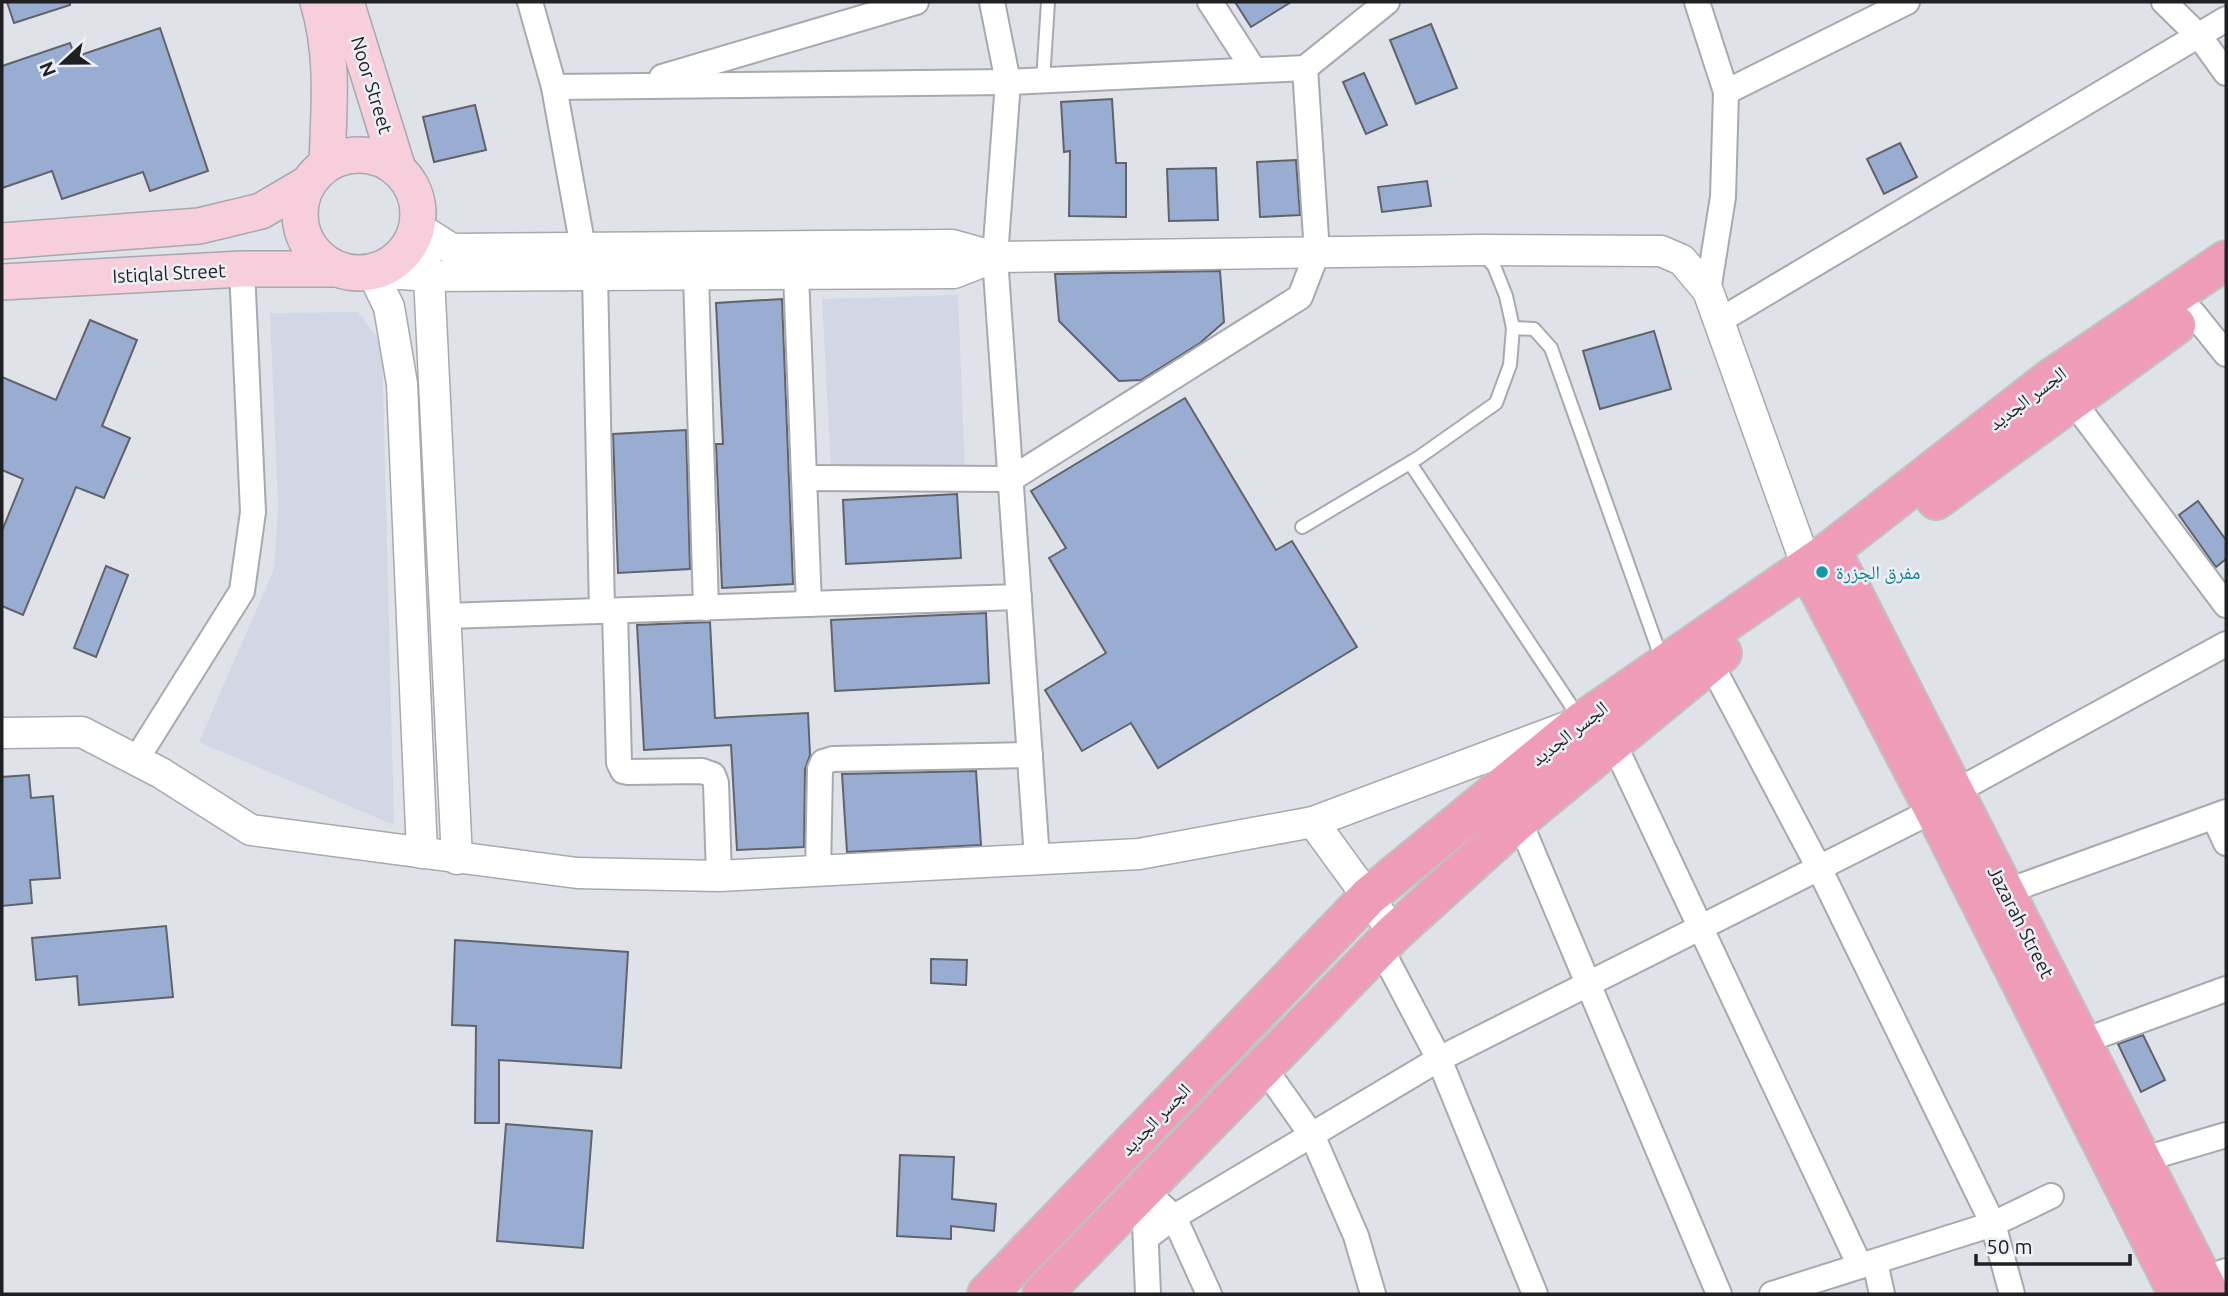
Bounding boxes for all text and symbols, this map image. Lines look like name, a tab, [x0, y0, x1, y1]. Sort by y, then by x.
north arrow	[28, 28, 98, 98]
street label: Noor Street	[347, 34, 397, 137]
text: N	[34, 59, 60, 80]
street label: Istiqlal Street	[112, 259, 227, 287]
street label: الجسر الجديد	[1984, 362, 2071, 435]
place label: مفرق الجزرة	[1836, 561, 1920, 584]
marker: مفرق الجزرة	[1814, 564, 1830, 580]
street label: الجسر الجديد	[1526, 696, 1612, 771]
street label: Jazarah Street	[1983, 862, 2059, 982]
street label: الجسر الجديد	[1115, 1078, 1195, 1160]
scale bar	[1976, 1222, 2130, 1266]
text: 50 m	[1986, 1234, 2033, 1258]

